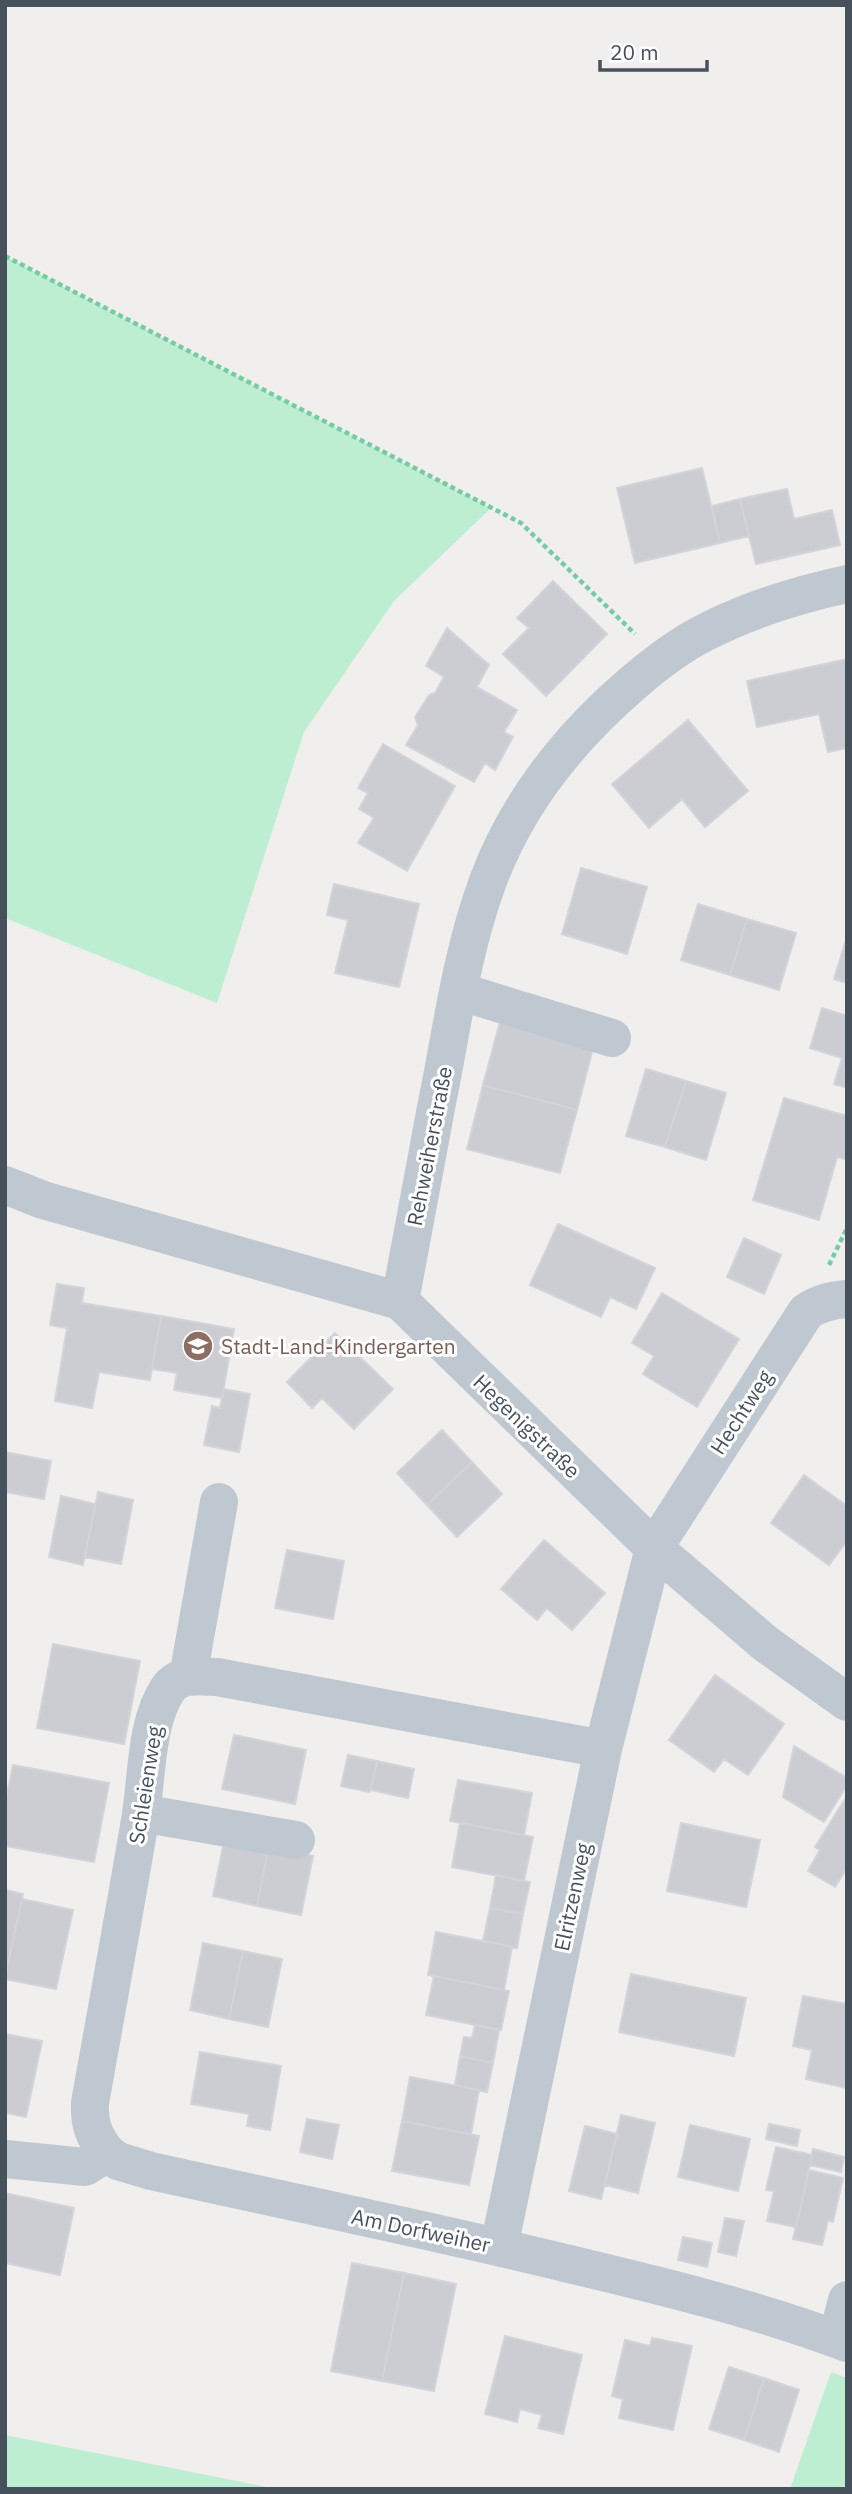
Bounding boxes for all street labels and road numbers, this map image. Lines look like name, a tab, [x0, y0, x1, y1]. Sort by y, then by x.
street label: Rehweiherstraße	[400, 1064, 458, 1228]
street label: Hechtweg	[703, 1365, 779, 1459]
street label: Hegenigstraße	[467, 1368, 587, 1484]
street label: Schleienweg	[122, 1724, 168, 1846]
street label: Elritzenweg	[547, 1840, 597, 1954]
street label: Am Dorfweiher	[349, 2202, 493, 2258]

